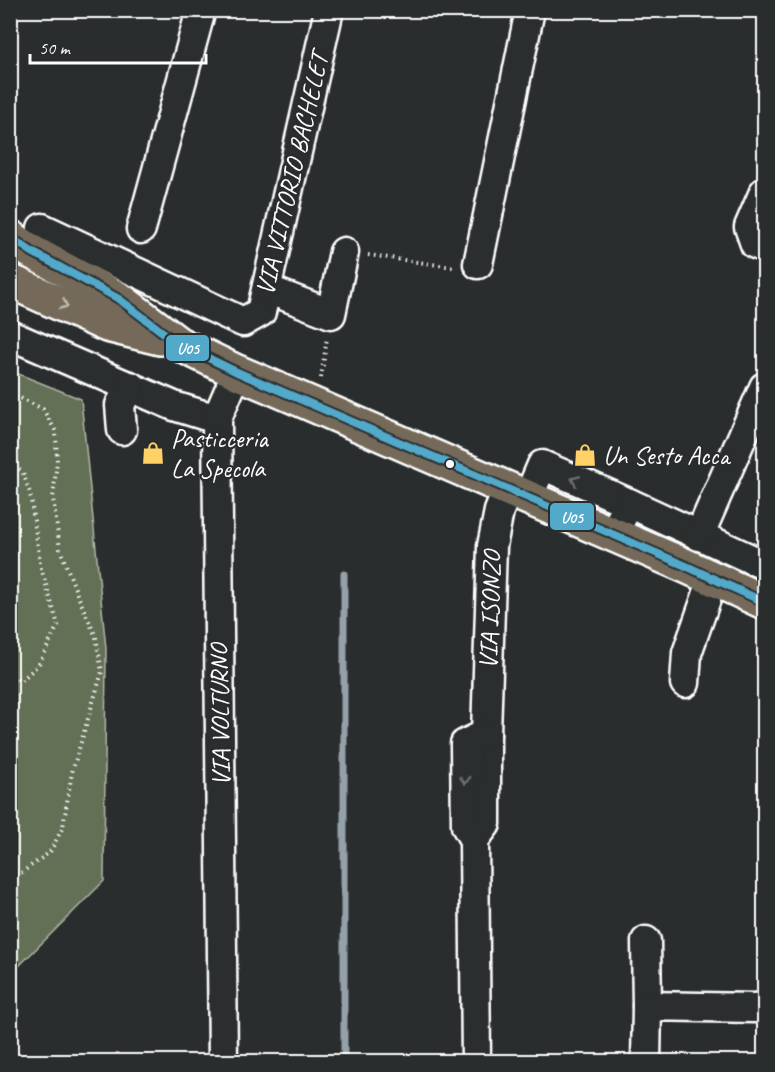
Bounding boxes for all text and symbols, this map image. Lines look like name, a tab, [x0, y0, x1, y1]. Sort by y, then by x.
scale bar	[30, 27, 206, 65]
text: 50 m	[39, 37, 72, 59]
street label: VIA VITTORIO BACHELET	[248, 45, 337, 298]
one-way arrow	[57, 298, 68, 310]
line badge: U05	[165, 334, 210, 362]
text: U05	[177, 339, 201, 359]
place label: Pasticceria La Specola	[171, 422, 269, 485]
place label: Un Sesto Acca	[603, 439, 731, 472]
shop icon: Pasticceria La Specola	[140, 440, 166, 466]
shop icon: Un Sesto Acca	[572, 442, 598, 468]
unlabelled marker	[444, 458, 456, 470]
one-way arrow	[570, 475, 581, 487]
line badge: U05	[549, 502, 595, 531]
text: U05	[561, 508, 585, 528]
street label: VIA ISONZO	[471, 547, 509, 670]
street label: VIA VOLTURNO	[202, 641, 238, 786]
one-way arrow	[459, 775, 472, 784]

